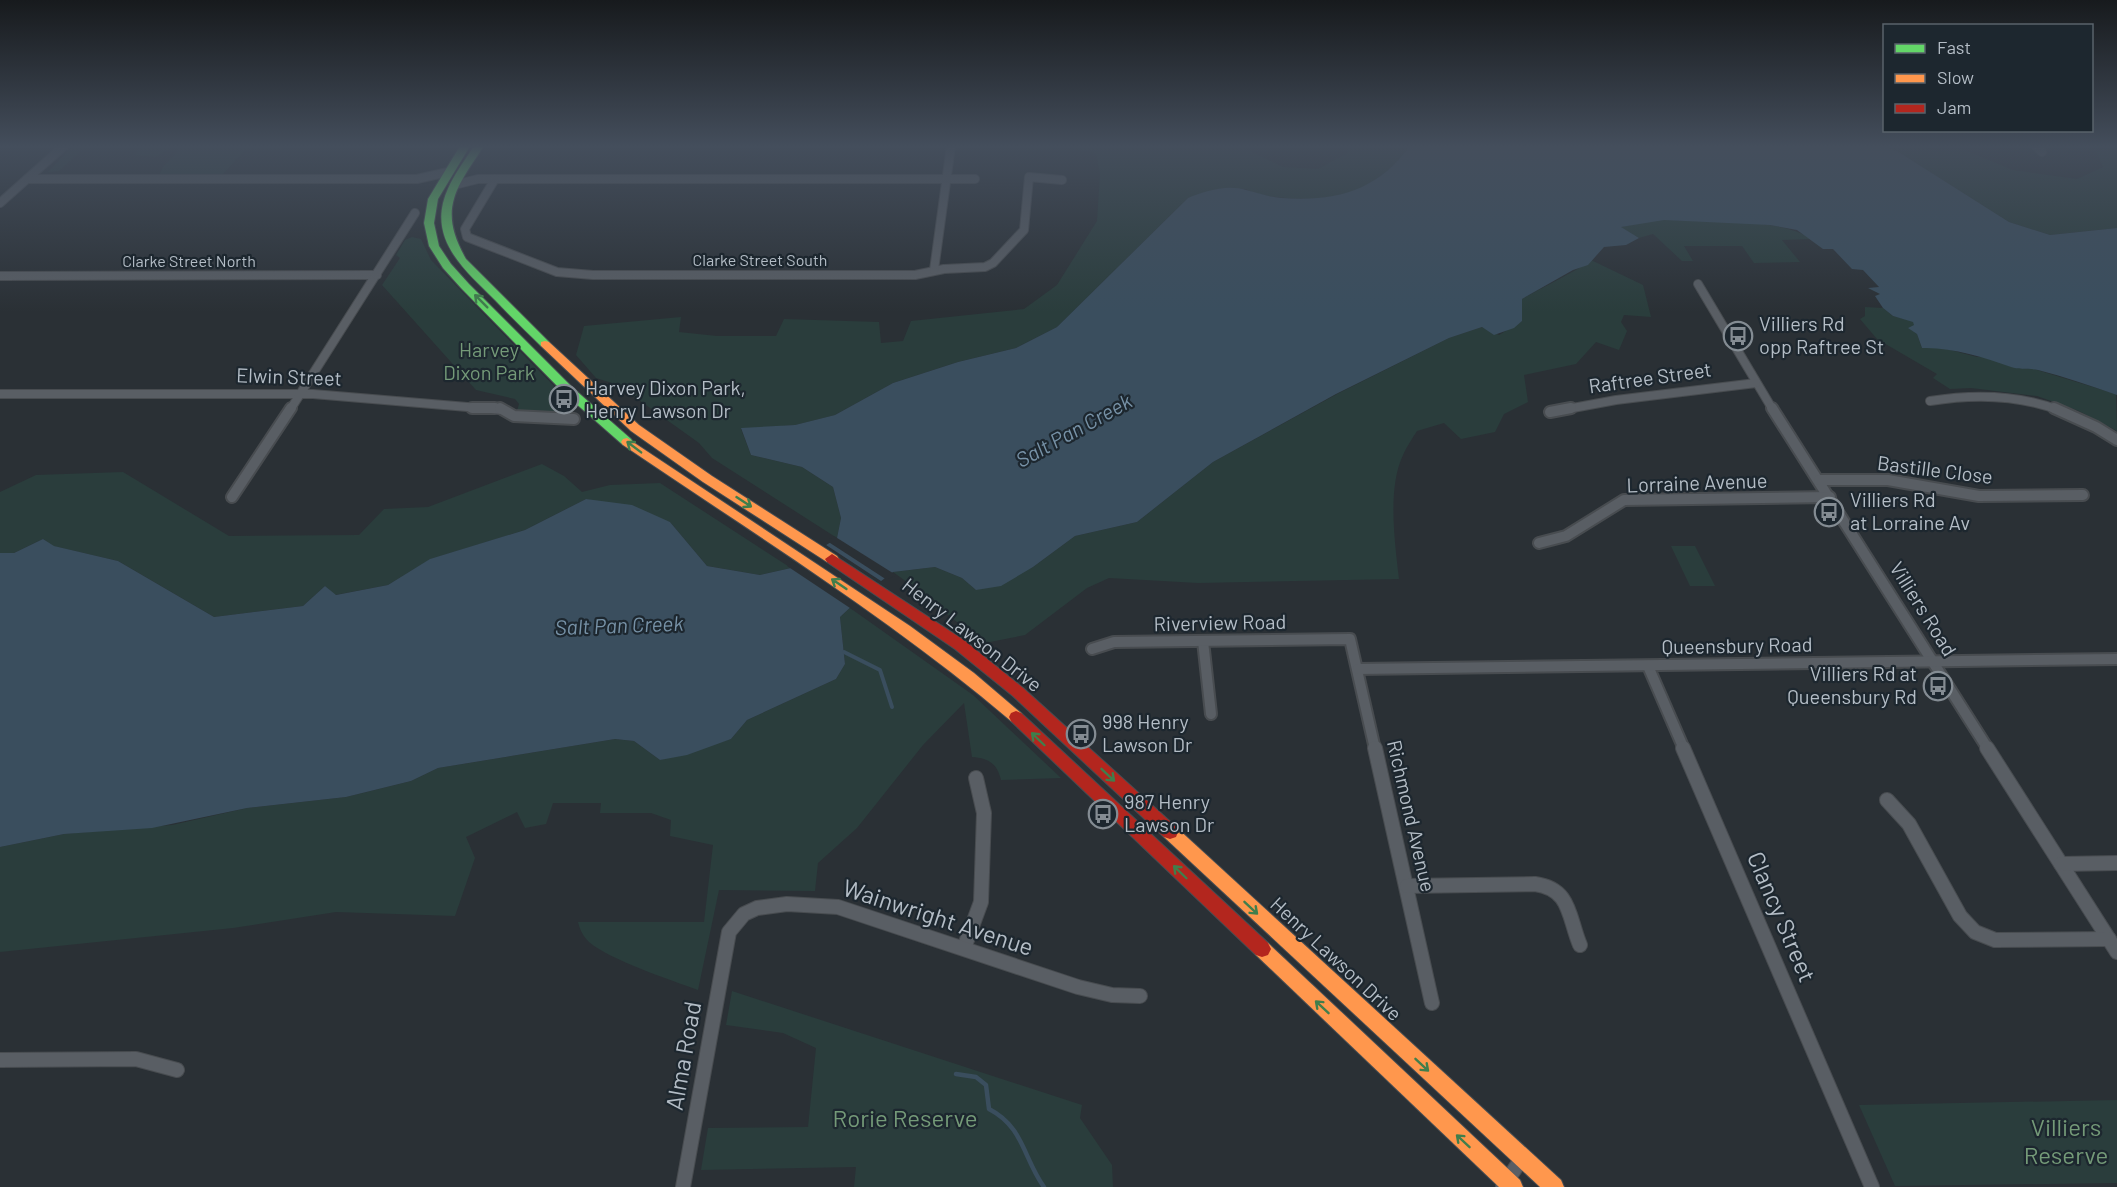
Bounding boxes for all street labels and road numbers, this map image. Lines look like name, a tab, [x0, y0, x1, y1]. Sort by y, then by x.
street label: Clarke Street South	[693, 250, 827, 269]
street label: Clarke Street North	[122, 251, 256, 270]
street label: Raftree Street	[1587, 357, 1713, 398]
street label: Elwin Street	[236, 362, 342, 390]
street label: Bastille Close	[1876, 450, 1994, 488]
street label: Lorraine Avenue	[1626, 468, 1768, 496]
street label: Villiers Road	[1885, 557, 1962, 660]
street label: Henry Lawson Drive	[898, 572, 1047, 696]
street label: Riverview Road	[1153, 609, 1287, 635]
street label: Queensbury Road	[1661, 632, 1813, 658]
street label: Richmond Avenue	[1383, 738, 1441, 894]
street label: Clancy Street	[1742, 847, 1823, 986]
street label: Wainwright Avenue	[839, 872, 1037, 961]
street label: Henry Lawson Drive	[1266, 891, 1407, 1025]
street label: Alma Road	[659, 999, 706, 1112]

